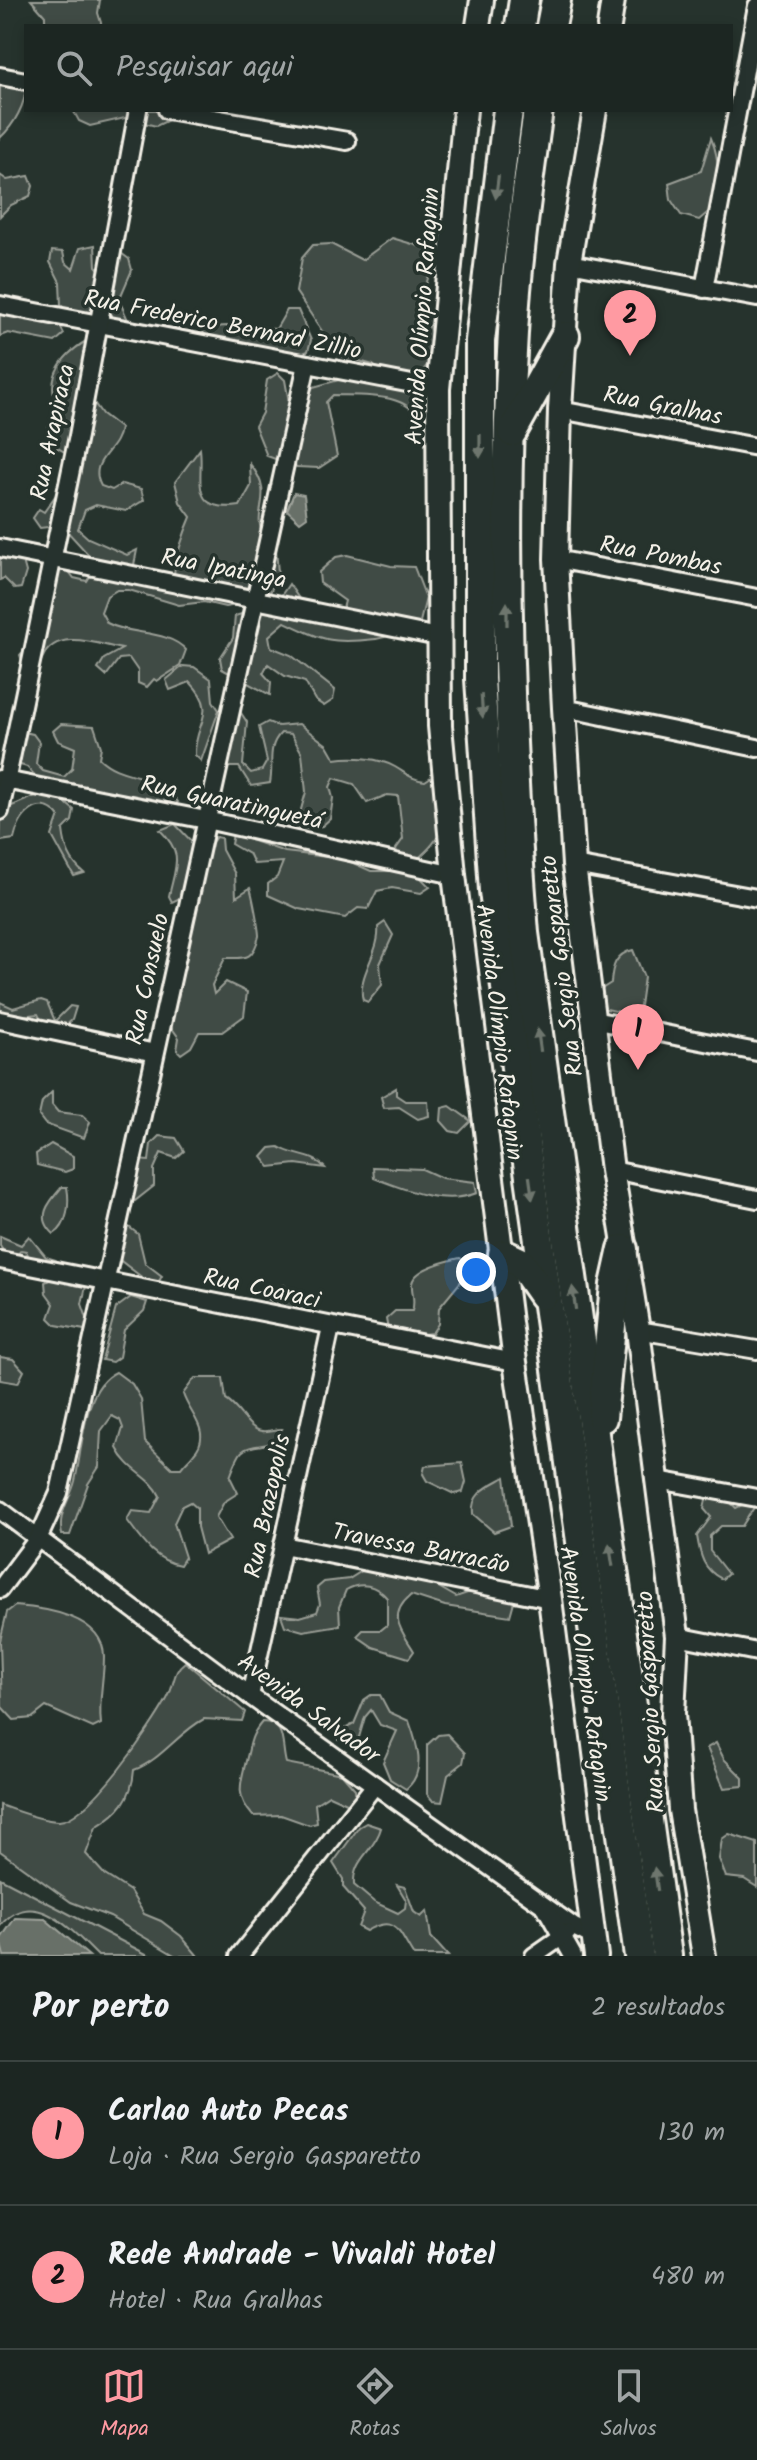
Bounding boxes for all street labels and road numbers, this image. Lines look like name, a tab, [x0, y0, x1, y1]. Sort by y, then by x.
street label: Avenida Olímpio Rafagnin	[395, 186, 452, 446]
street label: Rua Frederico Bernard Zillio	[81, 279, 365, 372]
street label: Rua Arapiraca	[20, 360, 87, 504]
street label: Rua Gralhas	[600, 376, 726, 437]
street label: Rua Pombas	[596, 526, 725, 587]
street label: Rua Ipatinga	[158, 538, 290, 601]
street label: Rua Guaratinguetá	[137, 765, 329, 842]
street label: Rua Sergio Gasparetto	[530, 853, 595, 1079]
street label: Avenida Olímpio Rafagnin	[463, 902, 534, 1163]
street label: Rua Consuelo	[115, 910, 181, 1049]
street label: Rua Coaraci	[200, 1258, 325, 1321]
street label: Rua Brazopolis	[234, 1431, 303, 1582]
street label: Travessa Barracão	[328, 1513, 513, 1586]
street label: Avenida Olímpio Rafagnin	[547, 1544, 622, 1805]
street label: Rua Sergio Gasparetto	[626, 1590, 677, 1814]
street label: Avenida Salvador	[228, 1644, 390, 1776]

